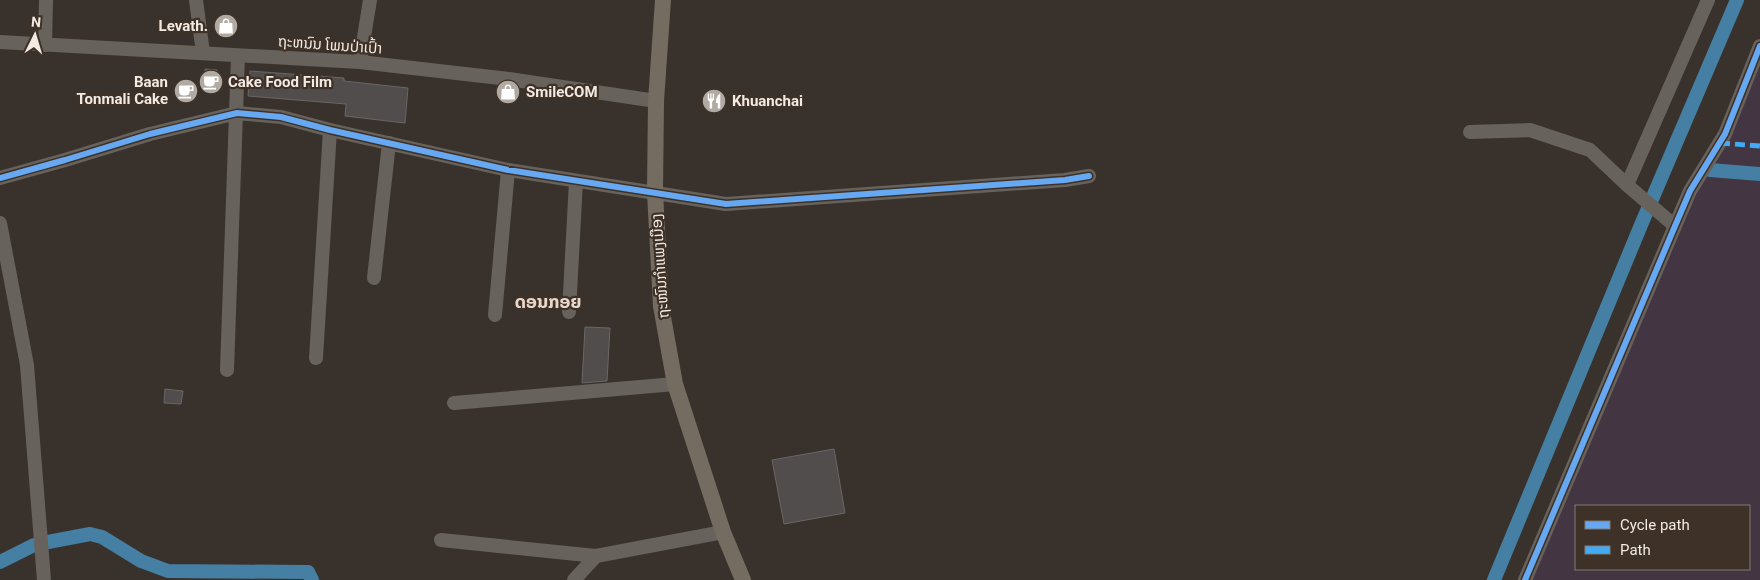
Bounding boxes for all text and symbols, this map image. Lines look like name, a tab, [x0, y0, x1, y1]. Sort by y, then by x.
north arrow	[10, 10, 60, 60]
shop icon: Levath.	[213, 13, 239, 39]
text: N	[31, 14, 42, 30]
place label: Levath.	[159, 17, 208, 35]
street label: ຖະຫນົນ ໂພນປ່າເປົ້າ	[277, 30, 383, 58]
cafe icon: Cake Food Film	[198, 69, 224, 95]
place label: Baan Tonmali Cake	[77, 73, 168, 108]
place label: Cake Food Film	[228, 73, 332, 91]
cafe icon: Baan Tonmali Cake	[173, 78, 199, 104]
shop icon: SmileCOM	[495, 79, 521, 105]
place label: SmileCOM	[526, 83, 598, 101]
restaurant icon: Khuanchai	[701, 88, 727, 114]
place label: Khuanchai	[732, 92, 803, 110]
street label: ຖະໜົນກຳແພງເມືອງ	[647, 213, 673, 319]
district label: ດອນກອຍ	[515, 291, 581, 312]
legend	[1575, 505, 1750, 570]
text: Cycle path	[1620, 516, 1690, 534]
text: Path	[1620, 541, 1651, 559]

